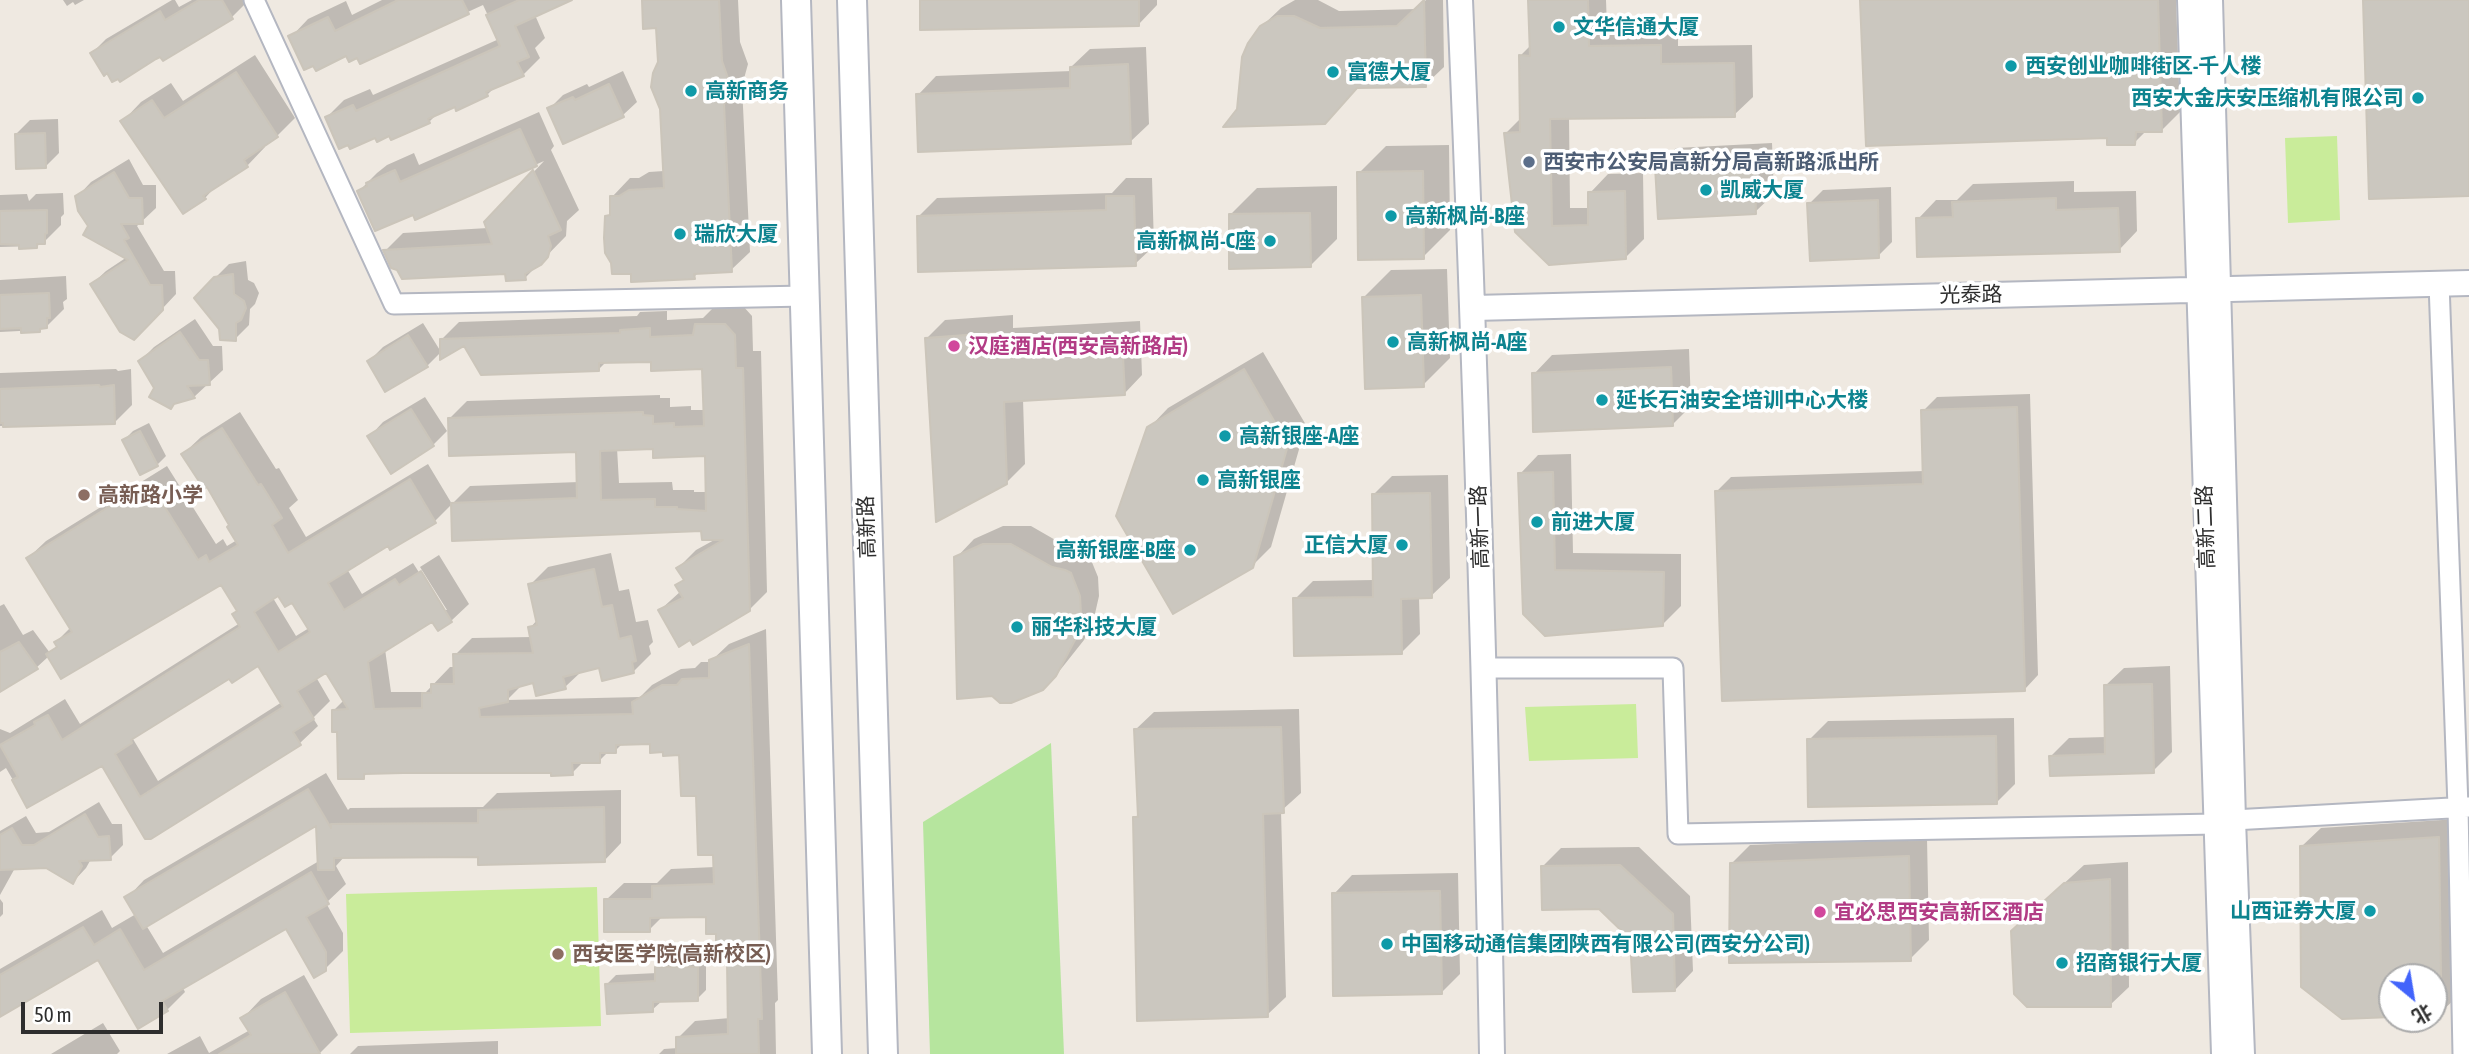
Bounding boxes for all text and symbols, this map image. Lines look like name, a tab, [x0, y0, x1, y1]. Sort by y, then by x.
place label: 文华信通大厦	[1573, 14, 1699, 40]
marker: 文华信通大厦	[1551, 19, 1567, 35]
place label: 西安创业咖啡街区-千人楼	[2025, 53, 2261, 79]
marker: 西安创业咖啡街区-千人楼	[2003, 58, 2019, 74]
place label: 富德大厦	[1347, 59, 1431, 85]
marker: 富德大厦	[1325, 64, 1341, 80]
place label: 高新商务	[705, 78, 789, 104]
marker: 高新商务	[683, 83, 699, 99]
place label: 西安大金庆安压缩机有限公司	[2131, 85, 2404, 111]
marker: 西安大金庆安压缩机有限公司	[2410, 90, 2426, 106]
place label: 西安市公安局高新分局高新路派出所	[1543, 149, 1879, 175]
marker: 西安市公安局高新分局高新路派出所	[1521, 154, 1537, 170]
place label: 凯威大厦	[1720, 177, 1804, 203]
marker: 凯威大厦	[1698, 182, 1714, 198]
place label: 高新枫尚-B座	[1405, 203, 1525, 229]
marker: 高新枫尚-B座	[1383, 208, 1399, 224]
place label: 瑞欣大厦	[694, 221, 778, 247]
marker: 瑞欣大厦	[672, 226, 688, 242]
place label: 高新枫尚-C座	[1136, 228, 1256, 254]
marker: 高新枫尚-C座	[1262, 233, 1278, 249]
street label: 光泰路	[1939, 282, 2003, 308]
place label: 高新枫尚-A座	[1407, 329, 1528, 355]
place label: 汉庭酒店(西安高新路店)	[968, 333, 1188, 359]
marker: 高新枫尚-A座	[1385, 334, 1401, 350]
marker: 汉庭酒店(西安高新路店)	[946, 338, 962, 354]
place label: 延长石油安全培训中心大楼	[1616, 387, 1868, 413]
marker: 延长石油安全培训中心大楼	[1594, 392, 1610, 408]
place label: 高新银座-A座	[1239, 423, 1360, 449]
marker: 高新银座-A座	[1217, 428, 1233, 444]
place label: 高新银座	[1217, 467, 1301, 493]
marker: 高新银座	[1195, 472, 1211, 488]
place label: 高新路小学	[98, 482, 203, 508]
street label: 高新一路	[1466, 485, 1494, 569]
street label: 高新二路	[2192, 485, 2220, 569]
marker: 高新路小学	[76, 487, 92, 503]
street label: 高新路	[853, 495, 881, 559]
place label: 前进大厦	[1551, 509, 1635, 535]
marker: 前进大厦	[1529, 514, 1545, 530]
place label: 正信大厦	[1304, 532, 1388, 558]
place label: 高新银座-B座	[1056, 537, 1176, 563]
marker: 正信大厦	[1394, 537, 1410, 553]
marker: 高新银座-B座	[1182, 542, 1198, 558]
place label: 丽华科技大厦	[1031, 614, 1157, 640]
marker: 丽华科技大厦	[1009, 619, 1025, 635]
place label: 山西证券大厦	[2230, 898, 2356, 924]
place label: 宜必思西安高新区酒店	[1834, 899, 2044, 925]
marker: 山西证券大厦	[2362, 903, 2378, 919]
marker: 宜必思西安高新区酒店	[1812, 904, 1828, 920]
place label: 中国移动通信集团陕西有限公司(西安分公司)	[1401, 931, 1810, 957]
marker: 中国移动通信集团陕西有限公司(西安分公司)	[1379, 936, 1395, 952]
place label: 西安医学院(高新校区)	[572, 941, 771, 967]
marker: 西安医学院(高新校区)	[550, 946, 566, 962]
place label: 招商银行大厦	[2076, 950, 2202, 976]
marker: 招商银行大厦	[2054, 955, 2070, 971]
north arrow	[2378, 963, 2448, 1033]
scale bar	[24, 988, 166, 1032]
text: 北	[2409, 1000, 2436, 1029]
text: 50 m	[34, 1002, 72, 1026]

